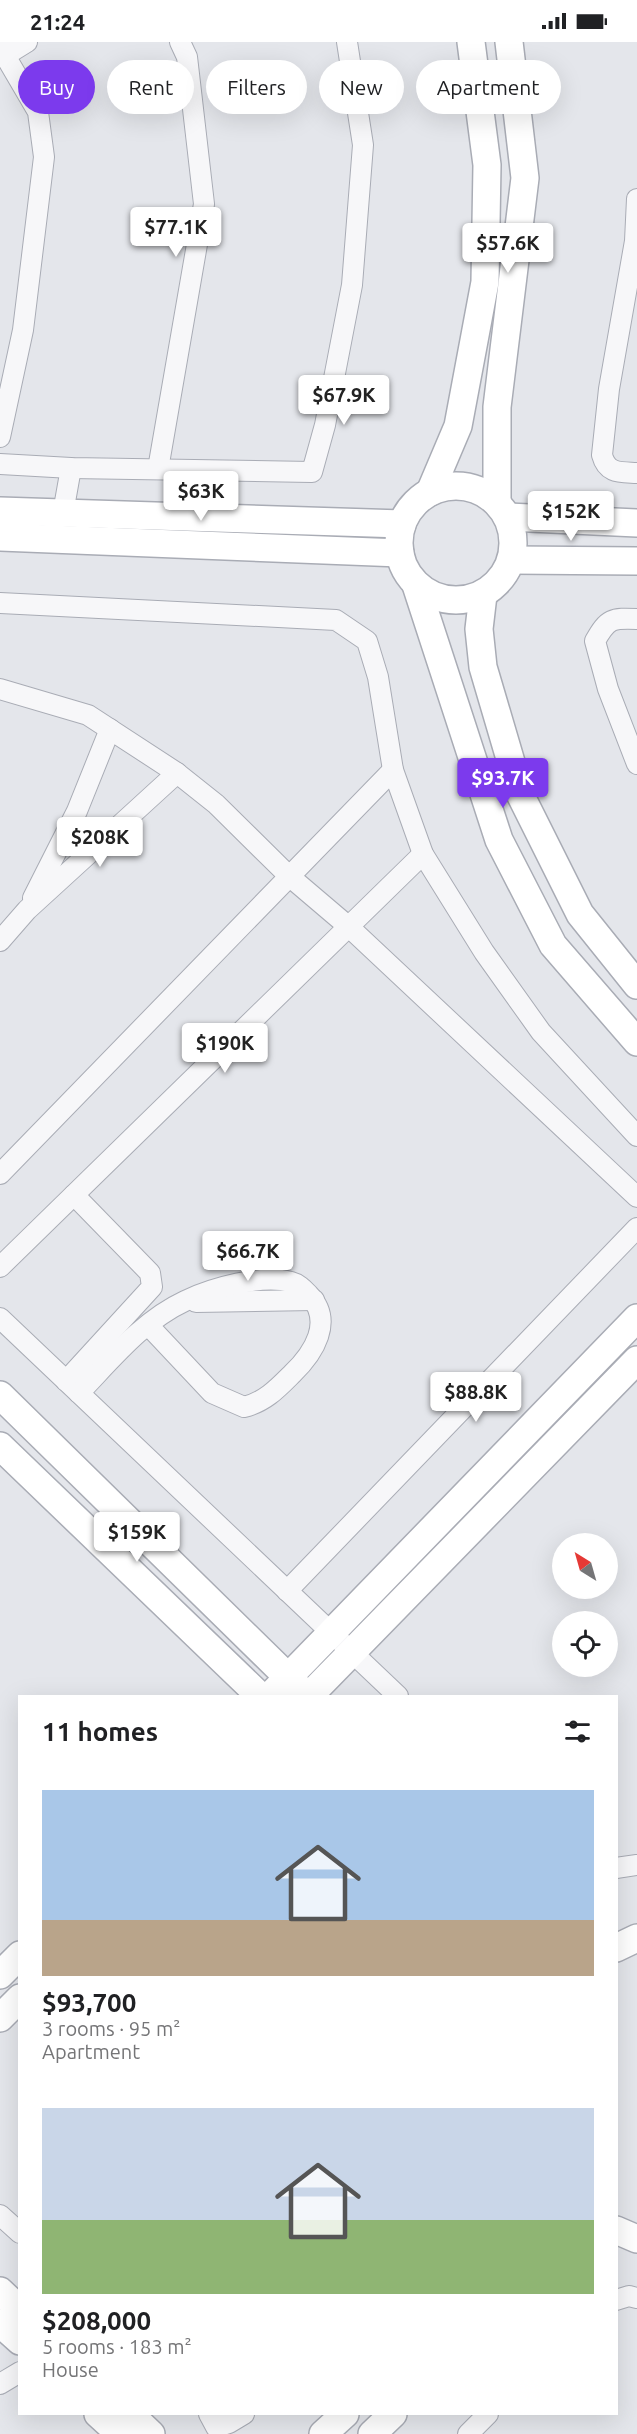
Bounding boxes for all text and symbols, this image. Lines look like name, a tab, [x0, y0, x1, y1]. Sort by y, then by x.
text: 21:24	[30, 9, 85, 34]
chip: Buy	[18, 60, 95, 114]
chip: Rent	[107, 60, 194, 114]
chip: Filters	[206, 60, 307, 114]
chip: New	[319, 60, 404, 114]
chip: Apartment	[416, 60, 561, 114]
pin: $77.1K	[127, 207, 225, 258]
text: $77.1K	[144, 215, 208, 238]
pin: $57.6K	[459, 223, 557, 274]
text: $57.6K	[476, 231, 540, 254]
pin: $67.9K	[295, 375, 393, 426]
text: $67.9K	[312, 383, 376, 406]
pin: $63K	[165, 471, 237, 522]
text: $63K	[177, 479, 225, 502]
pin: $152K	[529, 491, 613, 542]
text: $152K	[542, 499, 600, 522]
pin: $93.7K	[454, 758, 552, 809]
text: $93.7K	[471, 766, 535, 789]
pin: $208K	[58, 817, 142, 868]
text: $208K	[71, 825, 129, 848]
pin: $190K	[183, 1023, 267, 1074]
text: $190K	[196, 1031, 254, 1054]
pin: $66.7K	[199, 1231, 297, 1282]
text: $66.7K	[216, 1239, 280, 1262]
pin: $88.8K	[427, 1372, 525, 1423]
text: $88.8K	[444, 1380, 508, 1403]
pin: $159K	[95, 1512, 179, 1563]
text: $159K	[108, 1520, 166, 1543]
north arrow	[552, 1533, 618, 1599]
map controls	[552, 1533, 618, 1677]
button: locate	[552, 1611, 618, 1677]
icon: filters	[561, 1715, 594, 1748]
text: 11 homes	[42, 1717, 158, 1746]
icon: home	[264, 1829, 372, 1937]
text: $93,700	[42, 1988, 136, 2017]
text: 3 rooms · 95 m²	[42, 2017, 180, 2040]
text: Apartment	[42, 2040, 140, 2063]
icon: home	[264, 2147, 372, 2255]
text: $208,000	[42, 2306, 151, 2335]
text: 5 rooms · 183 m²	[42, 2335, 192, 2358]
text: House	[42, 2358, 99, 2381]

